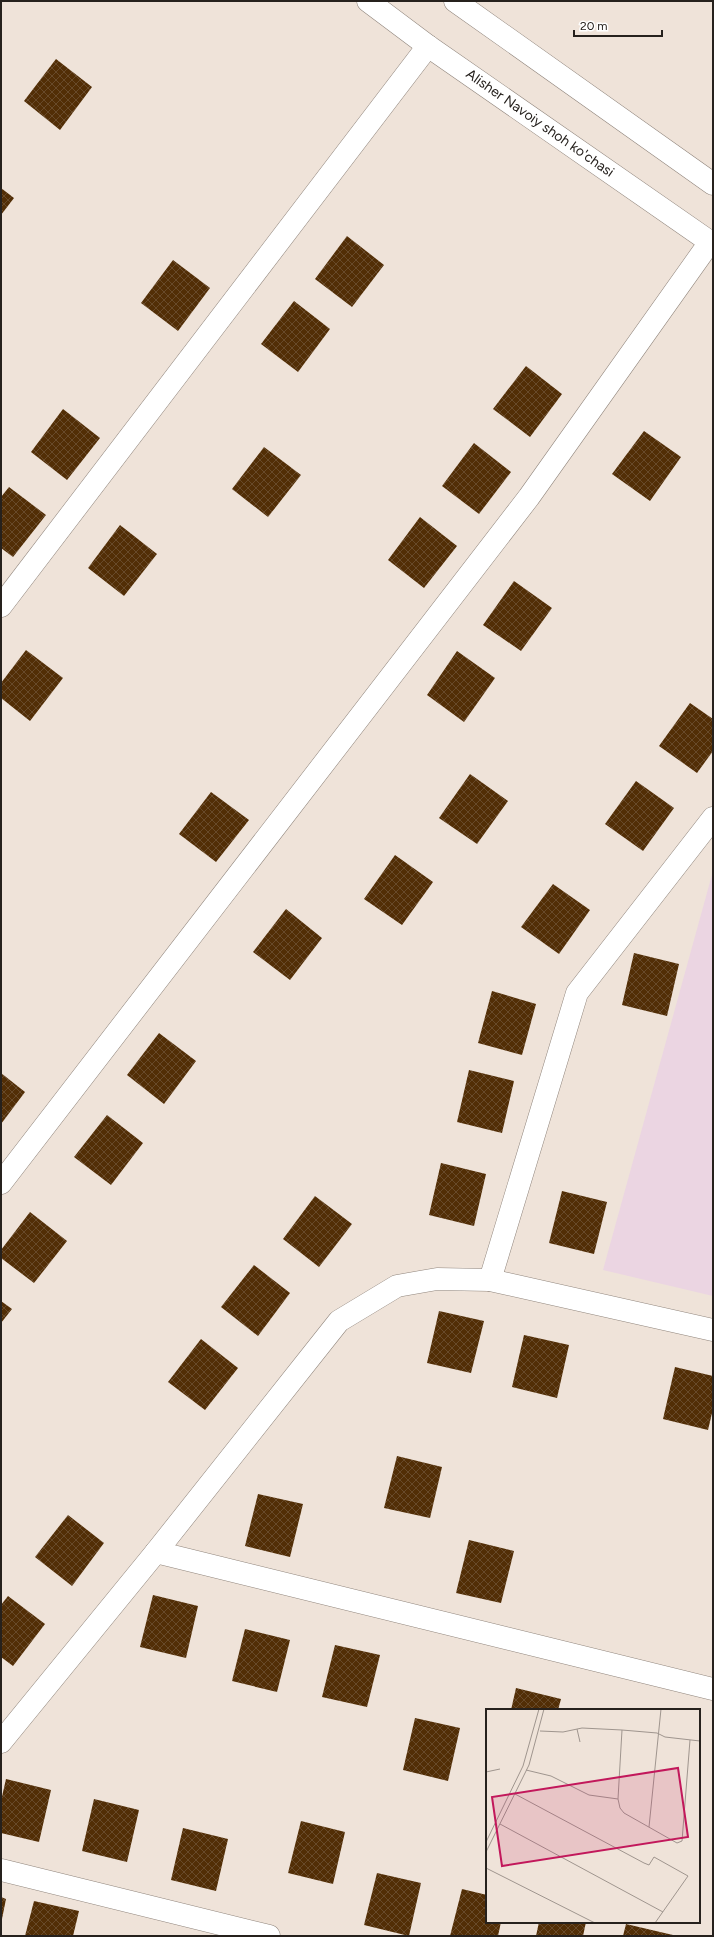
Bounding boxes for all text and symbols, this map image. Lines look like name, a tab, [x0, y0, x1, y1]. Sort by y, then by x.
scale bar	[574, 12, 662, 38]
text: 20 m	[580, 19, 608, 33]
street label: Alisher Navoiy shoh ko'chasi	[463, 65, 617, 181]
inset map	[486, 1709, 700, 1923]

